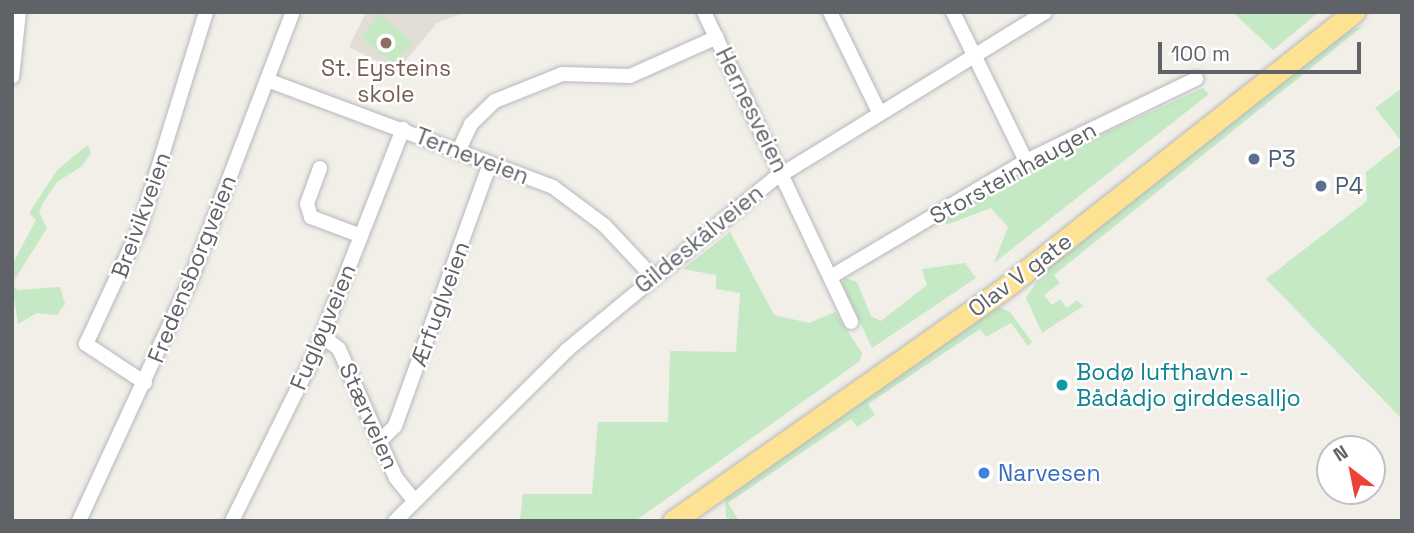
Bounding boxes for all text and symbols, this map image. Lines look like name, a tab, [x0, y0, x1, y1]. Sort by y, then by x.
scale bar	[1162, 28, 1365, 72]
marker: St. Eysteins skole	[378, 35, 394, 51]
text: 100 m	[1171, 40, 1230, 67]
street label: Hernesveien	[710, 43, 794, 177]
place label: St. Eysteins skole	[321, 54, 451, 108]
street label: Storsteinhaugen	[925, 116, 1101, 230]
street label: Terneveien	[411, 122, 533, 190]
place label: P3	[1268, 145, 1296, 173]
street label: Breivikveien	[105, 148, 177, 282]
marker: P3	[1246, 151, 1262, 167]
street label: Fredensborgveien	[142, 171, 242, 367]
place label: P4	[1335, 172, 1363, 200]
marker: P4	[1313, 178, 1329, 194]
street label: Gildeskålveien	[629, 179, 769, 299]
street label: Olav V gate	[963, 227, 1077, 323]
street label: Ærfuglveien	[405, 238, 475, 370]
street label: Fugløyveien	[284, 260, 362, 394]
place label: Bodø lufthavn - Bådådjo girddesalljo	[1076, 358, 1301, 412]
street label: Stærveien	[333, 359, 405, 473]
marker: Bodø lufthavn - Bådådjo girddesalljo	[1054, 377, 1070, 393]
north arrow	[1316, 435, 1386, 505]
text: N	[1329, 439, 1353, 467]
place label: Narvesen	[998, 459, 1101, 487]
marker: Narvesen	[976, 465, 992, 481]

